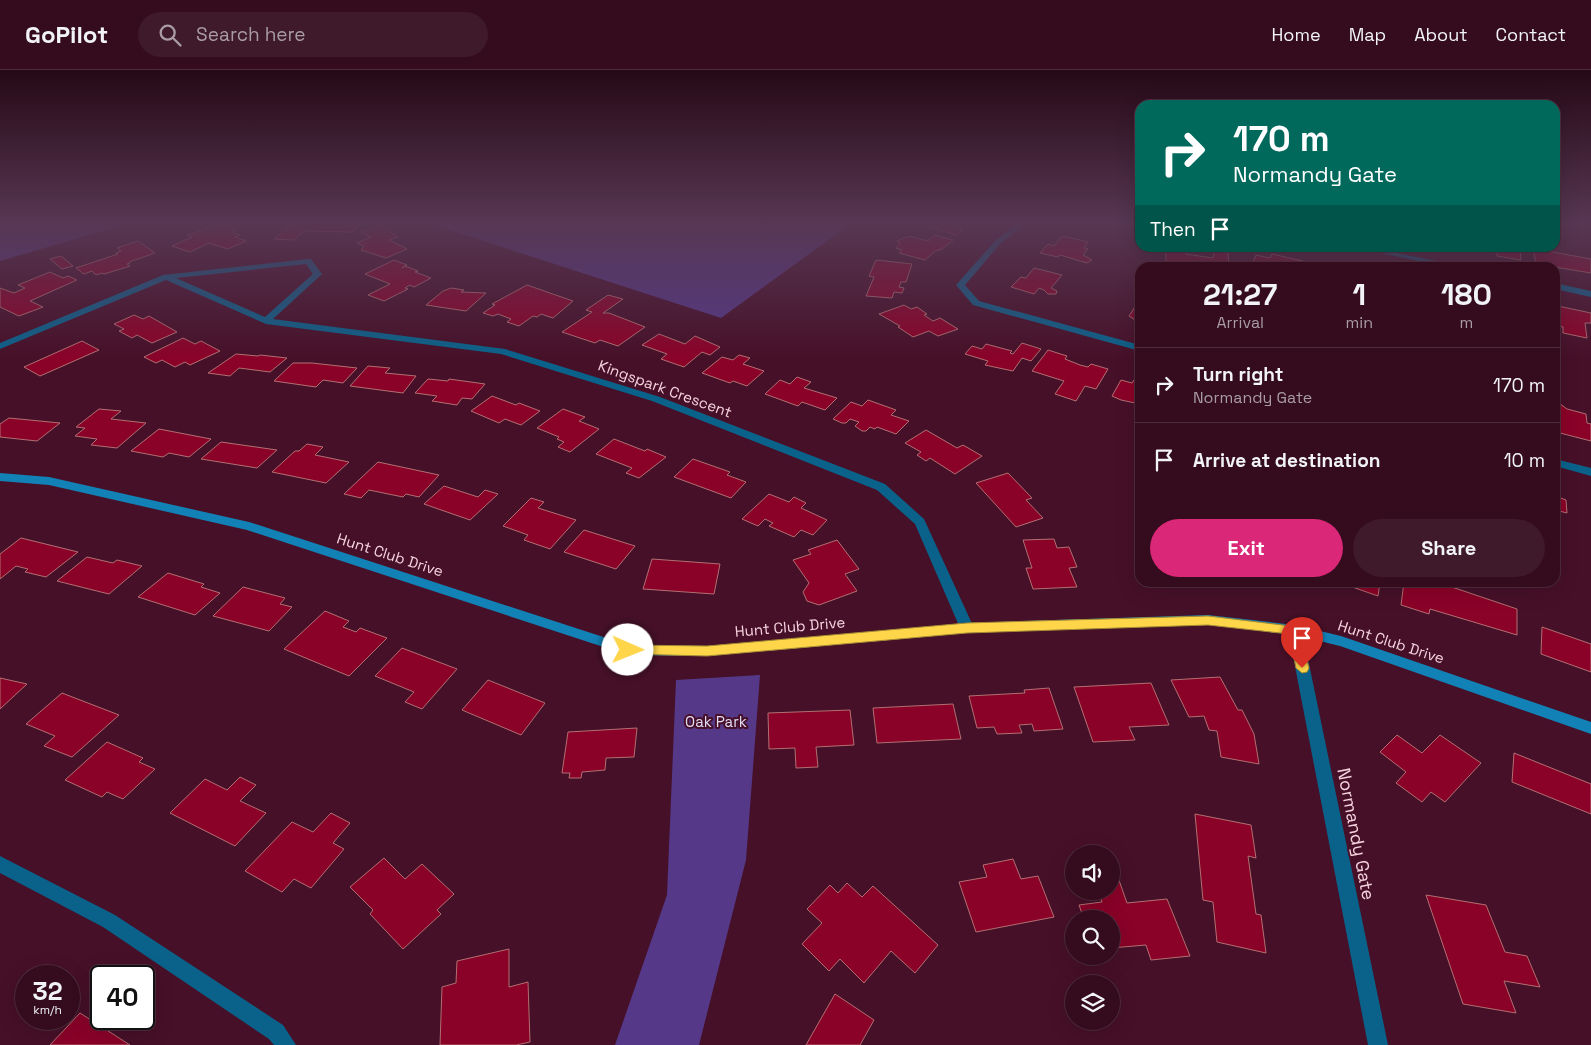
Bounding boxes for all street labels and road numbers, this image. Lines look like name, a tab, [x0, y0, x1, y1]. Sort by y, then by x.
street label: Kingspark Crescent	[596, 355, 735, 422]
street label: Hunt Club Drive	[335, 528, 446, 581]
street label: Hunt Club Drive	[734, 612, 846, 641]
street label: Hunt Club Drive	[1336, 615, 1447, 668]
street label: Normandy Gate	[1332, 766, 1381, 902]

